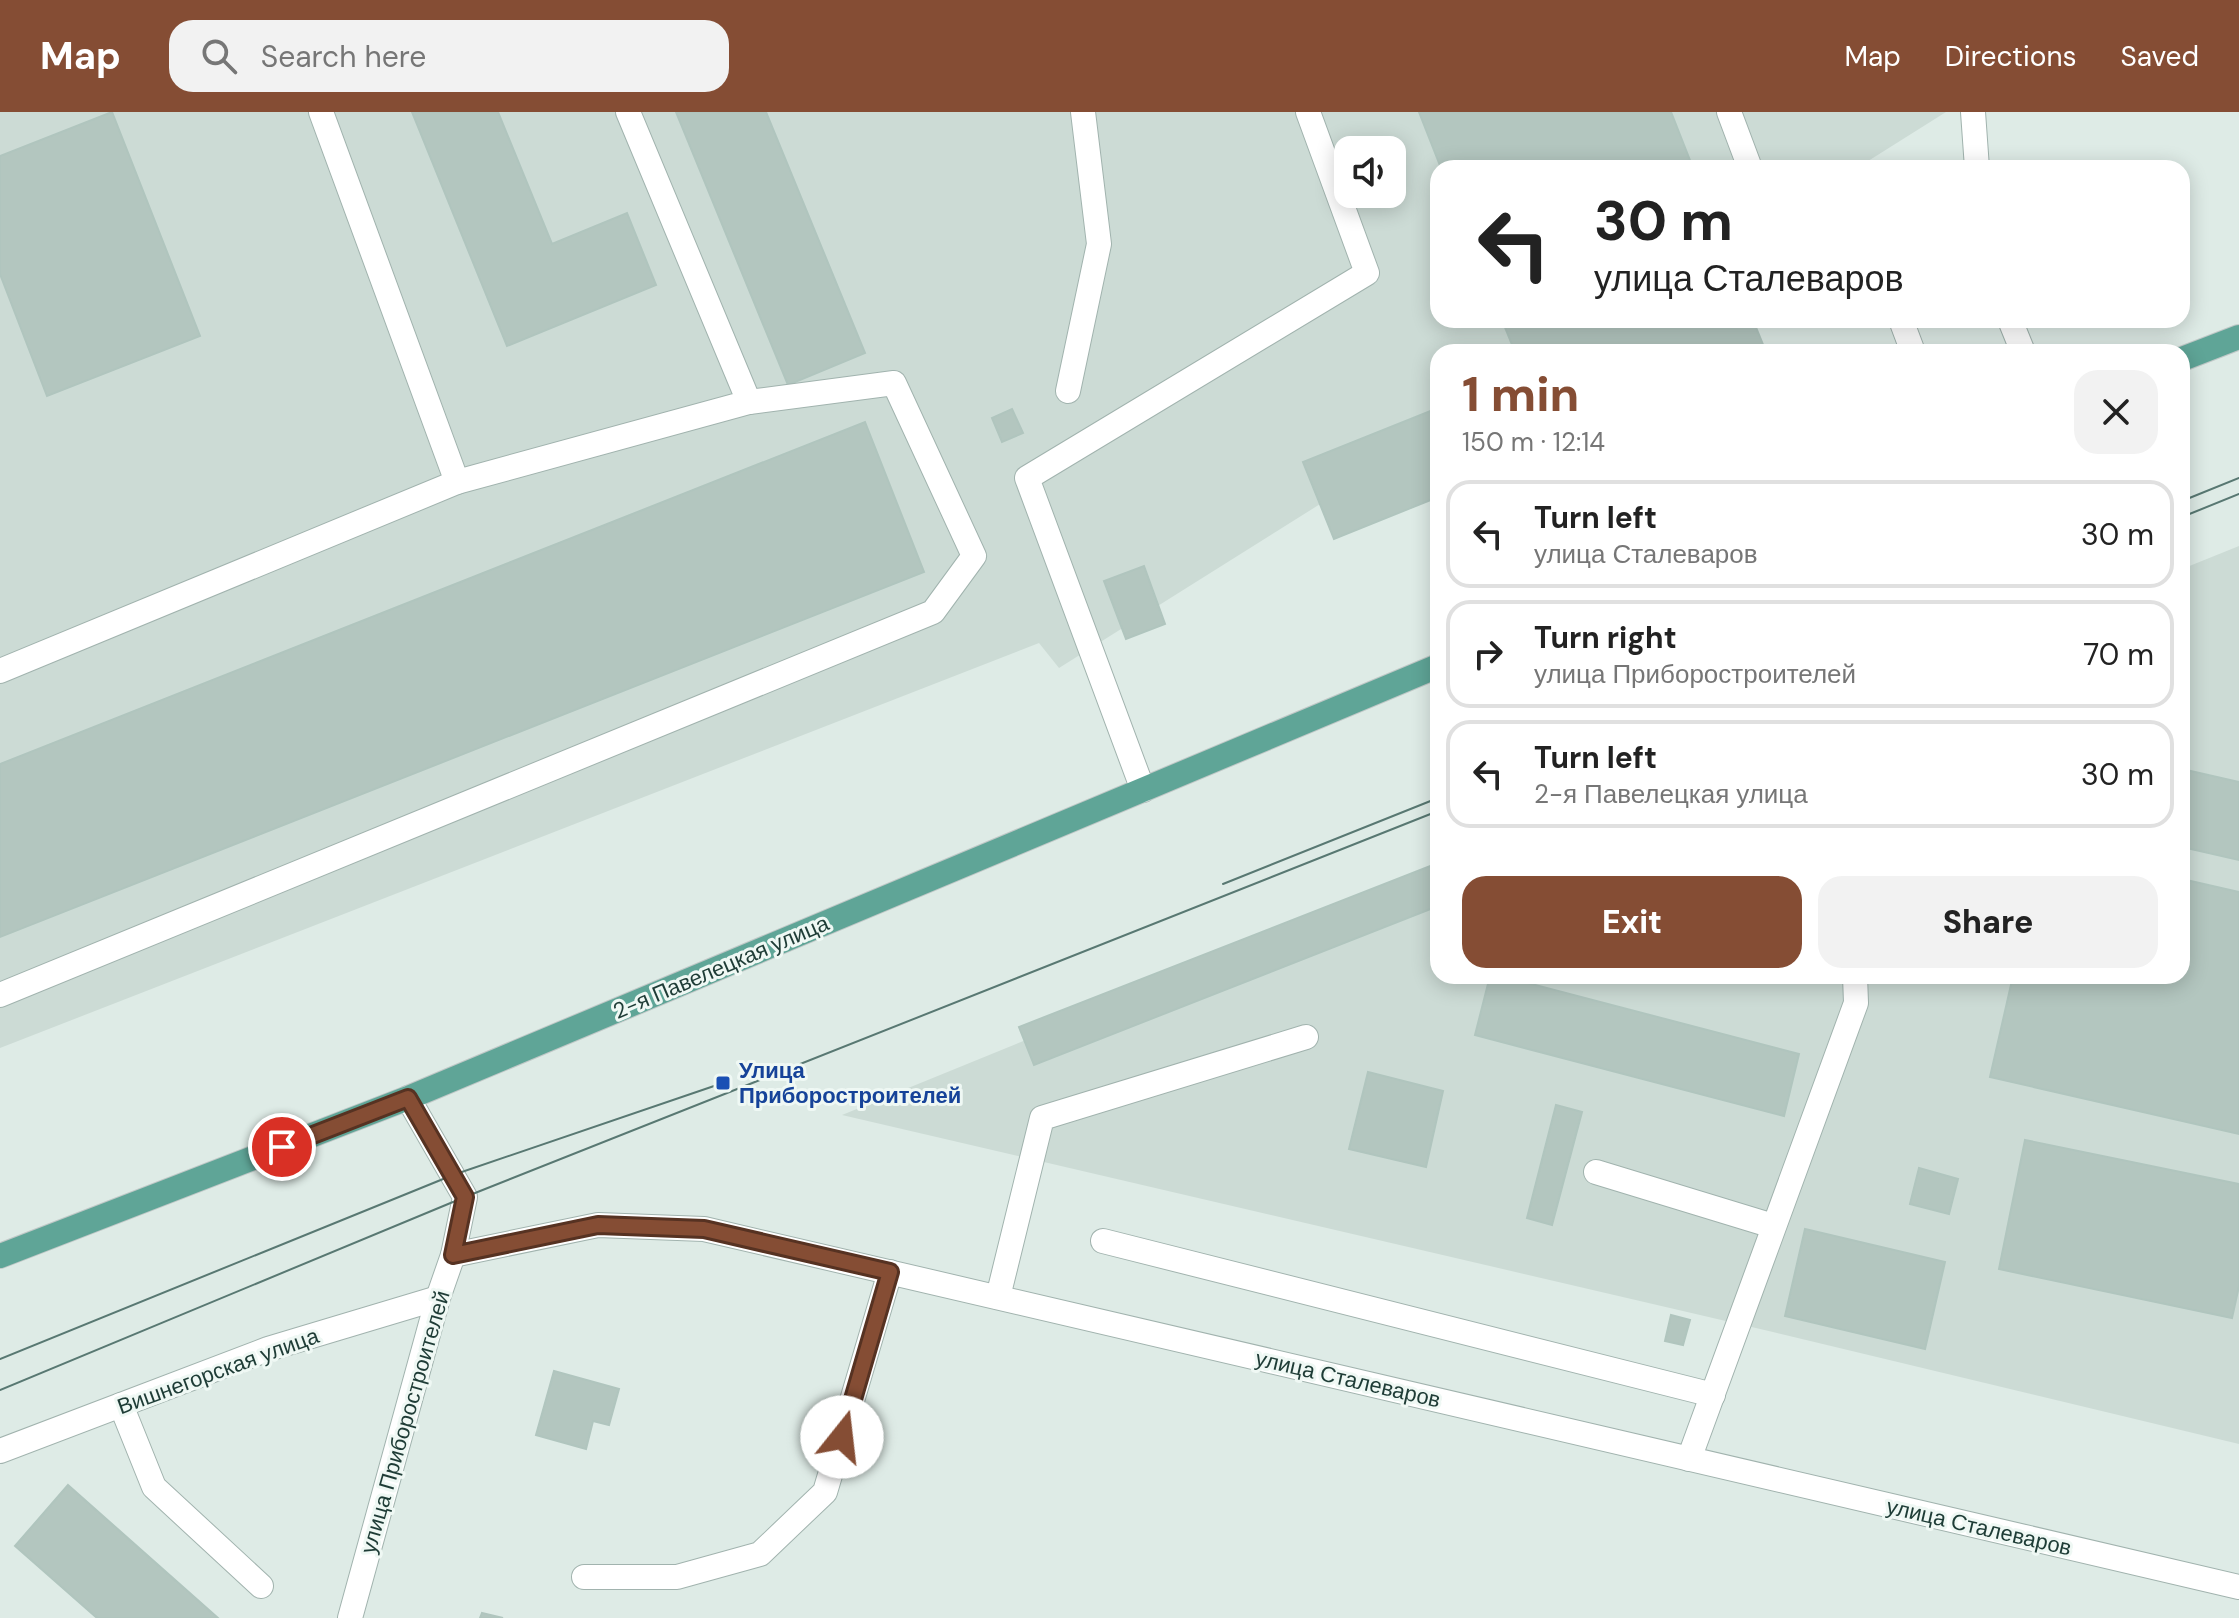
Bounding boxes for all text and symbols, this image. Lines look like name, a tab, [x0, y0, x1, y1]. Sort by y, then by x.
search box	[169, 20, 729, 92]
text: Map	[40, 31, 121, 81]
icon: search	[197, 34, 241, 78]
text: Search here	[261, 37, 426, 76]
text: Map	[1844, 38, 1901, 75]
text: Directions	[1945, 38, 2077, 75]
text: Saved	[2121, 38, 2199, 75]
map controls	[1334, 136, 1406, 208]
button: sound	[1334, 136, 1406, 208]
text: 30 m	[1594, 184, 1733, 257]
icon: left	[1462, 192, 1566, 296]
text: улица Сталеваров	[1594, 255, 1904, 302]
text: 1 min	[1462, 363, 1579, 426]
button: close	[2074, 370, 2158, 454]
text: 150 m · 12:14	[1462, 425, 1605, 459]
text: Turn left	[1534, 498, 1657, 537]
icon: left	[1466, 512, 1510, 556]
text: 30 m	[2081, 515, 2154, 554]
text: улица Сталеваров	[1534, 537, 1758, 571]
text: Turn right	[1534, 618, 1677, 657]
icon: right	[1466, 632, 1510, 676]
text: 70 m	[2083, 635, 2154, 674]
text: улица Приборостроителей	[1534, 657, 1856, 691]
text: Turn left	[1534, 738, 1657, 777]
icon: left	[1466, 752, 1510, 796]
text: 30 m	[2081, 755, 2154, 794]
text: 2-я Павелецкая улица	[1534, 777, 1808, 811]
button: Exit	[1462, 876, 1802, 968]
button: Share	[1818, 876, 2158, 968]
street label: 2-я Павелецкая улица	[609, 908, 834, 1026]
place label: Улица Приборостроителей	[739, 1056, 961, 1110]
marker: Улица Приборостроителей	[714, 1074, 732, 1092]
pin	[248, 1113, 316, 1181]
icon: arrive	[260, 1125, 304, 1169]
street label: улица Приборостроителей	[354, 1287, 456, 1557]
street label: Вишнегорская улица	[113, 1321, 324, 1421]
street label: улица Сталеваров	[1253, 1344, 1443, 1414]
position arrow	[800, 1395, 884, 1479]
street label: улица Сталеваров	[1884, 1492, 2074, 1562]

